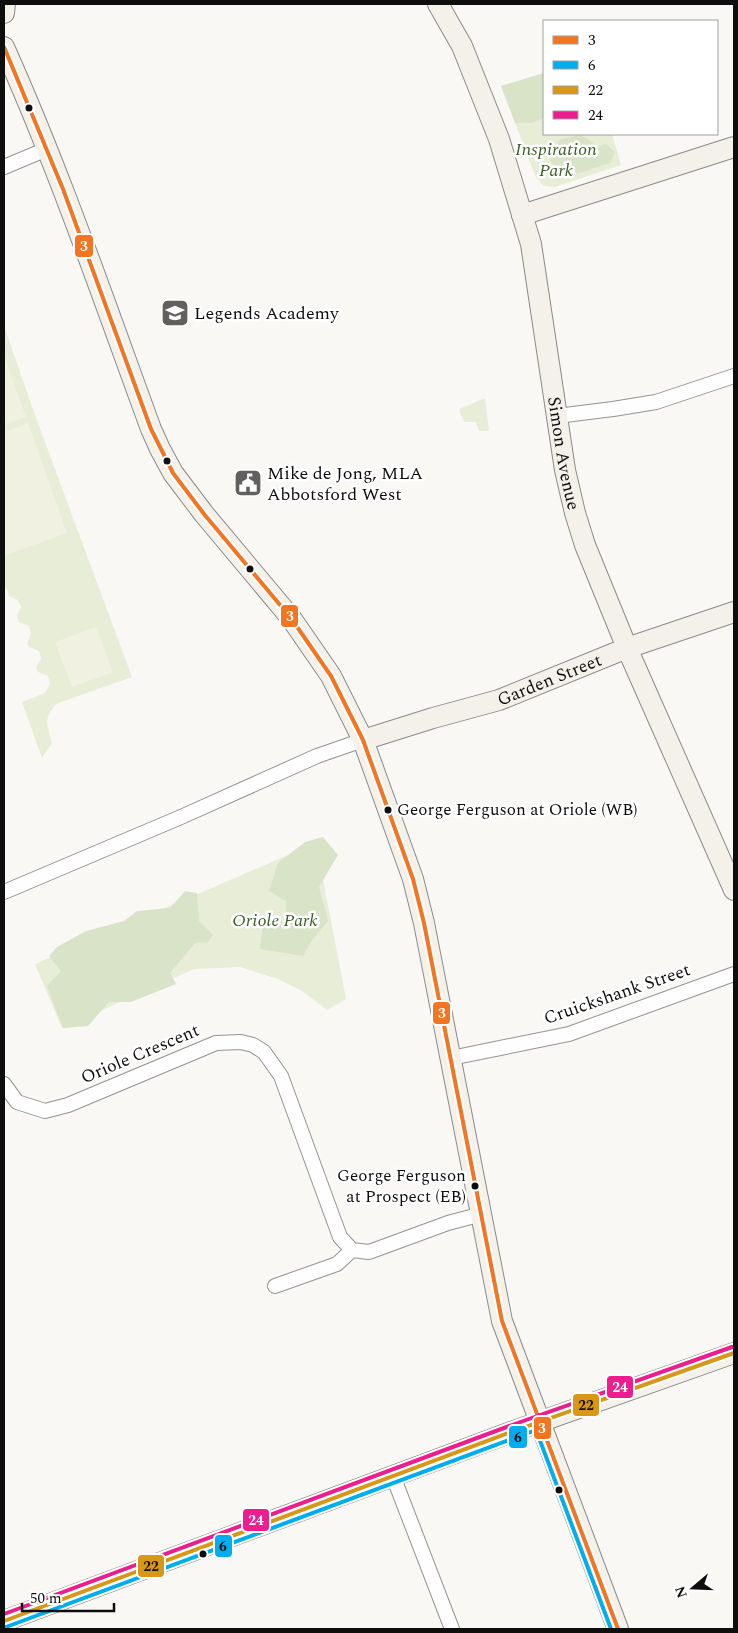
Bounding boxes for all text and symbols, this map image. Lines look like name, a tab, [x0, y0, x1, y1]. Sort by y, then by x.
legend	[543, 20, 718, 135]
text: 3	[588, 29, 596, 52]
text: 6	[588, 54, 596, 77]
text: 22	[588, 79, 603, 102]
unlabelled marker	[24, 103, 34, 113]
text: 24	[588, 104, 604, 127]
park label: Inspiration Park	[515, 136, 597, 184]
line badge: 3	[74, 234, 94, 258]
text: 3	[80, 236, 88, 257]
school or university icon: Legends Academy	[160, 298, 190, 328]
place label: Legends Academy	[194, 300, 340, 327]
street label: Simon Avenue	[541, 395, 587, 513]
unlabelled marker	[162, 456, 172, 466]
place label: Mike de Jong, MLA Abbotsford West	[267, 460, 423, 508]
public building icon: Mike de Jong, MLA Abbotsford West	[233, 468, 263, 498]
unlabelled marker	[245, 564, 255, 574]
line badge: 3	[280, 604, 299, 628]
text: 3	[286, 606, 294, 627]
street label: Garden Street	[493, 646, 606, 713]
place label: George Ferguson at Oriole (WB)	[397, 797, 638, 823]
marker: George Ferguson at Oriole (WB)	[383, 805, 393, 815]
park label: Oriole Park	[232, 907, 318, 934]
street label: Cruickshank Street	[540, 956, 694, 1032]
line badge: 3	[432, 1001, 451, 1025]
text: 3	[438, 1003, 446, 1024]
street label: Oriole Crescent	[77, 1017, 203, 1091]
place label: George Ferguson at Prospect (EB)	[337, 1163, 466, 1210]
marker: George Ferguson at Prospect (EB)	[470, 1181, 480, 1191]
line badge: 24	[606, 1375, 634, 1399]
text: 24	[612, 1377, 628, 1398]
line badge: 22	[572, 1393, 600, 1417]
text: 22	[578, 1395, 594, 1416]
line badge: 3	[533, 1416, 552, 1440]
text: 3	[538, 1418, 546, 1439]
line badge: 6	[508, 1425, 528, 1449]
text: 6	[514, 1427, 522, 1448]
unlabelled marker	[554, 1485, 564, 1495]
line badge: 24	[242, 1508, 270, 1532]
text: 24	[248, 1510, 264, 1531]
line badge: 6	[214, 1534, 233, 1558]
text: 6	[219, 1536, 227, 1557]
unlabelled marker	[198, 1549, 208, 1559]
line badge: 22	[137, 1554, 165, 1578]
text: 22	[143, 1556, 159, 1577]
north arrow	[668, 1563, 718, 1613]
scale bar	[22, 1580, 115, 1612]
text: N	[669, 1583, 693, 1601]
text: 50 m	[30, 1587, 62, 1610]

